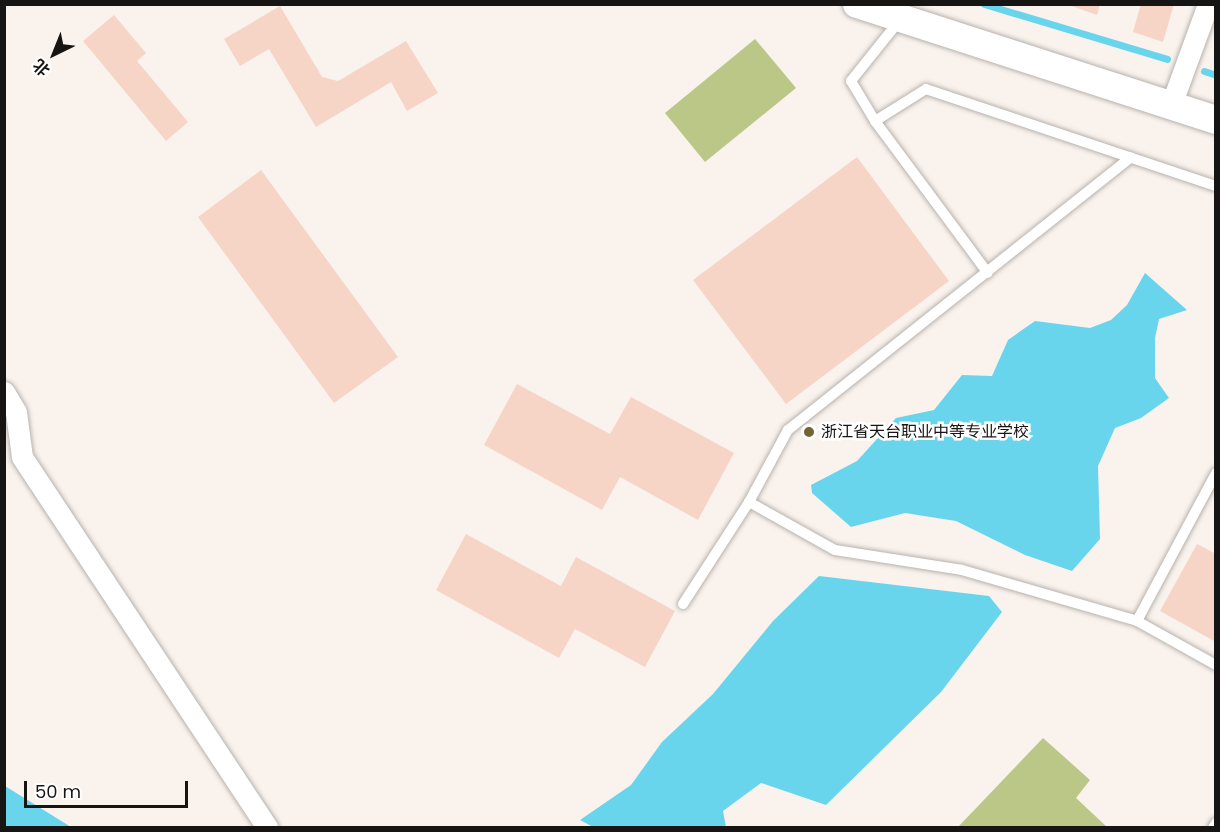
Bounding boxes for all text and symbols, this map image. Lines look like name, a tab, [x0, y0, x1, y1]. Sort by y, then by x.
north arrow	[24, 24, 84, 84]
text: 北	[28, 54, 55, 81]
place label: 浙江省天台职业中等专业学校	[821, 422, 1029, 442]
marker: 浙江省天台职业中等专业学校	[802, 425, 816, 439]
scale bar	[27, 769, 190, 807]
text: 50 m	[35, 779, 81, 804]

